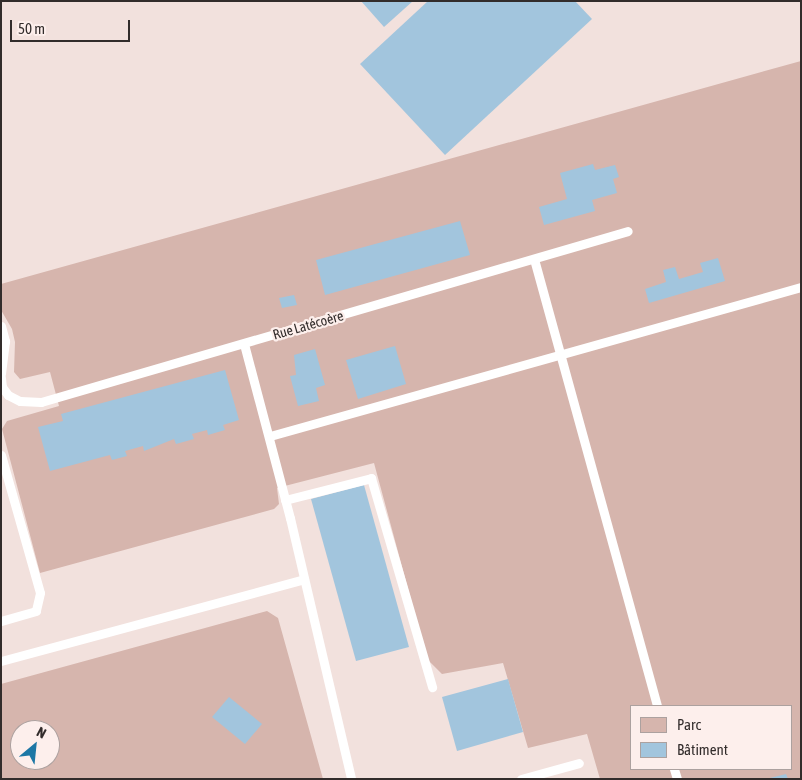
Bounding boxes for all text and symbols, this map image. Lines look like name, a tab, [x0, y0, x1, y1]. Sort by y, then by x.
scale bar	[12, 10, 132, 42]
text: 50 m	[18, 20, 45, 37]
street label: Rue Latécoère	[271, 307, 345, 343]
legend	[630, 705, 792, 770]
text: Parc	[677, 716, 701, 733]
north arrow	[10, 720, 60, 770]
text: N	[34, 724, 49, 742]
text: Bâtiment	[677, 741, 728, 758]

